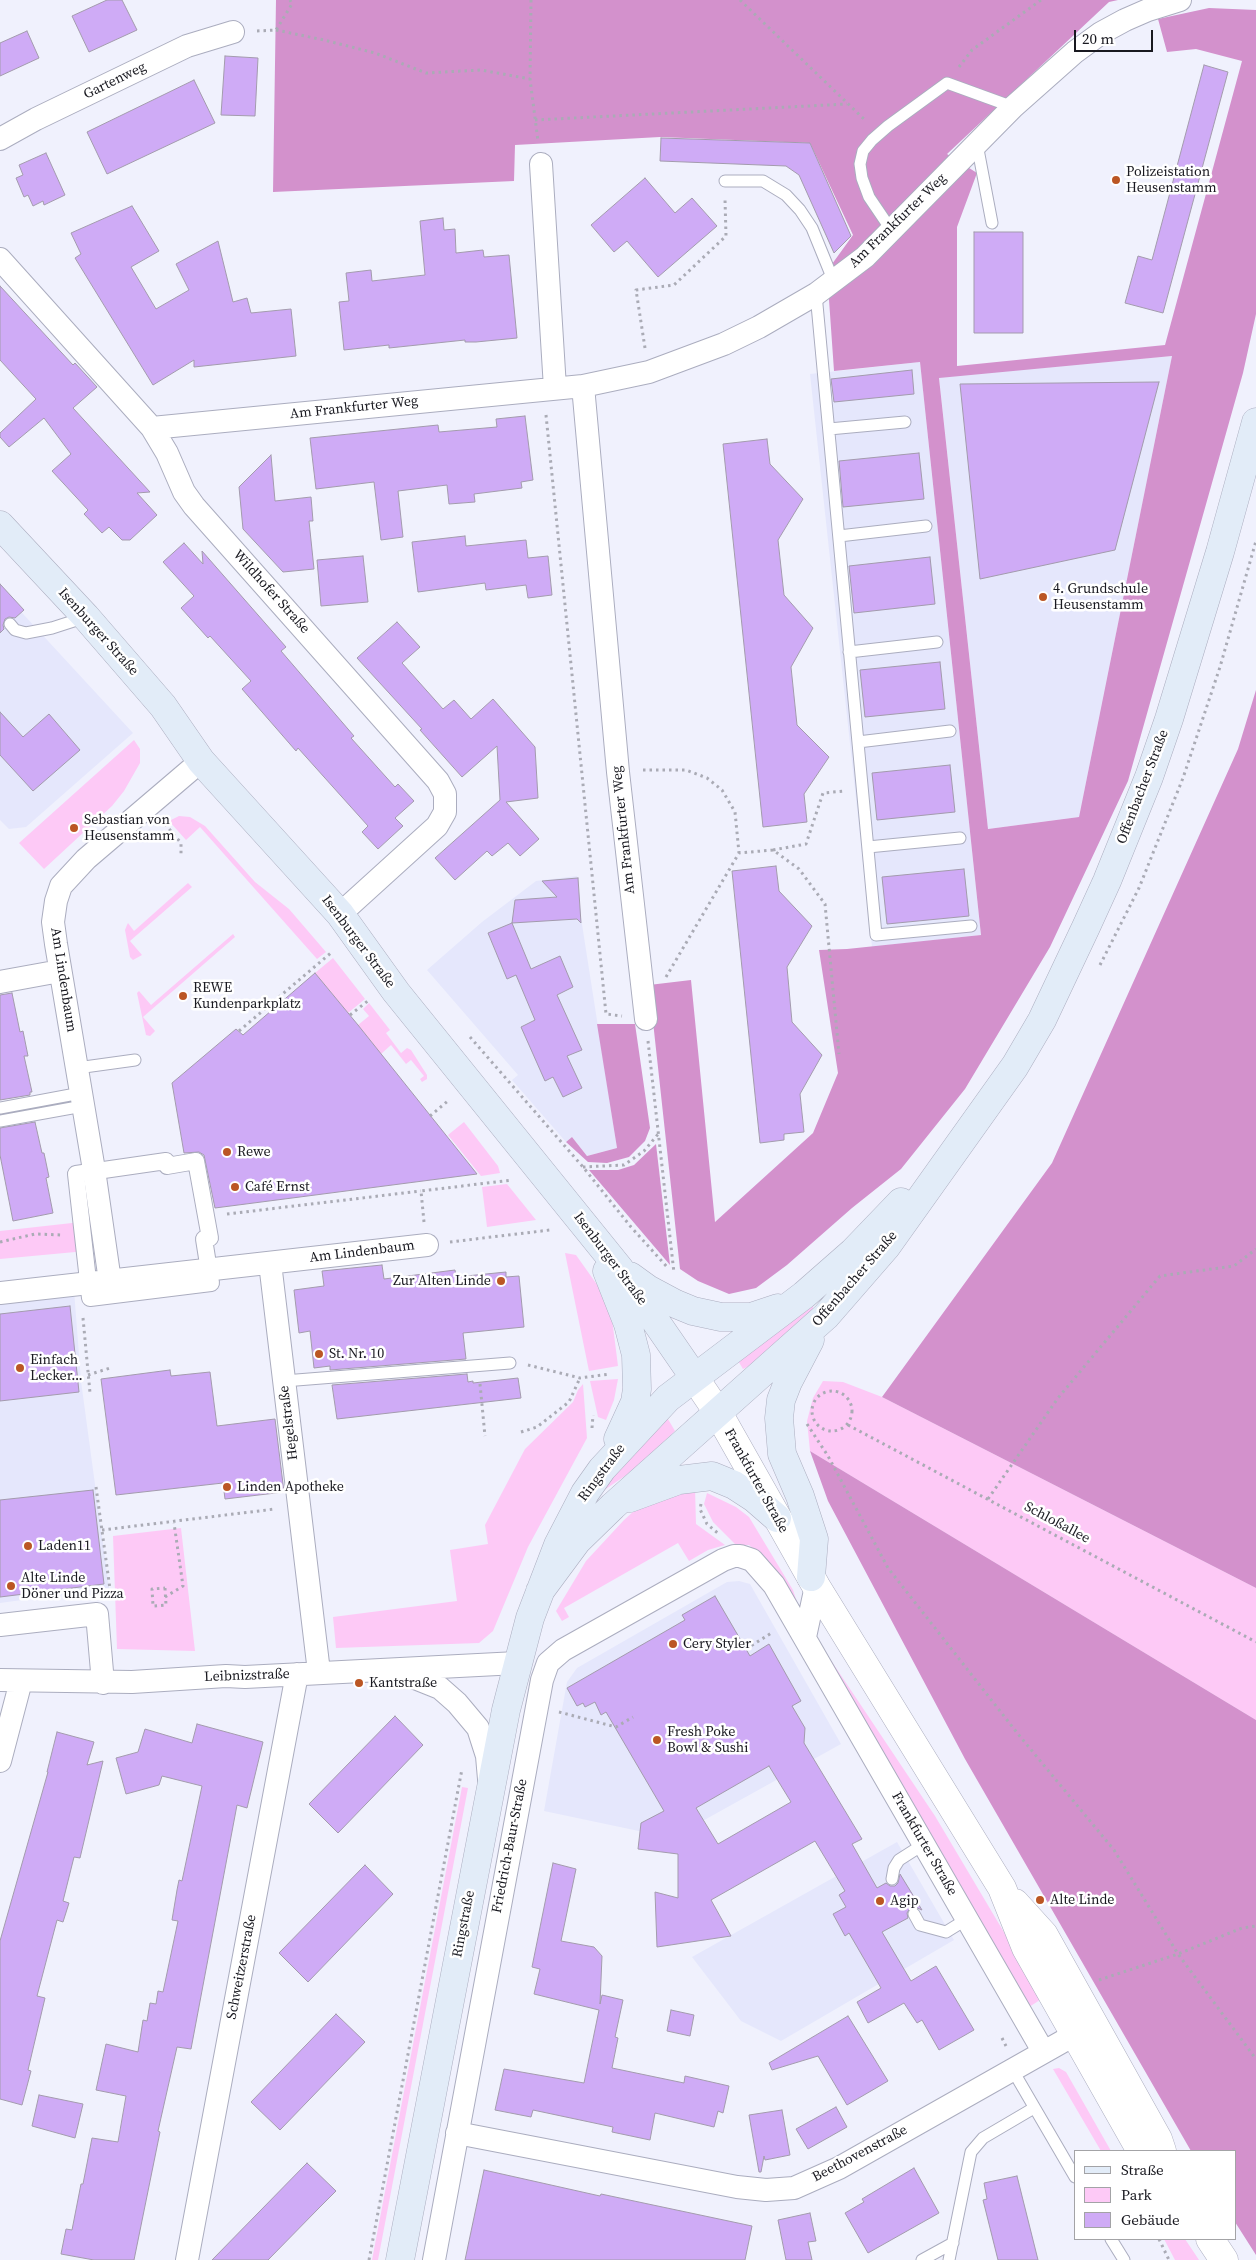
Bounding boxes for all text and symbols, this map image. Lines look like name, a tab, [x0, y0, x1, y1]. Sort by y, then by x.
scale bar	[1076, 20, 1155, 52]
text: 20 m	[1082, 28, 1114, 49]
street label: Gartenweg	[81, 59, 149, 103]
place label: Polizeistation Heusenstamm	[1126, 164, 1217, 196]
street label: Am Frankfurter Weg	[846, 170, 950, 272]
marker: Polizeistation Heusenstamm	[1110, 174, 1122, 186]
street label: Am Frankfurter Weg	[289, 393, 419, 423]
street label: Wildhofer Straße	[229, 547, 313, 637]
place label: 4. Grundschule Heusenstamm	[1053, 581, 1148, 614]
street label: Isenburger Straße	[54, 585, 142, 679]
marker: 4. Grundschule Heusenstamm	[1037, 591, 1049, 603]
street label: Offenbacher Straße	[1113, 727, 1173, 847]
street label: Am Frankfurter Weg	[609, 765, 639, 895]
place label: Sebastian von Heusenstamm	[84, 812, 175, 844]
marker: Sebastian von Heusenstamm	[68, 822, 80, 834]
street label: Isenburger Straße	[318, 892, 398, 992]
street label: Am Lindenbaum	[46, 926, 80, 1034]
place label: REWE Kundenparkplatz	[193, 980, 301, 1012]
marker: REWE Kundenparkplatz	[177, 990, 189, 1002]
place label: Rewe	[237, 1144, 271, 1160]
marker: Rewe	[221, 1146, 233, 1158]
place label: Café Ernst	[245, 1179, 310, 1195]
marker: Café Ernst	[229, 1181, 241, 1193]
street label: Isenburger Straße	[570, 1209, 650, 1309]
street label: Offenbacher Straße	[809, 1228, 901, 1330]
street label: Am Lindenbaum	[309, 1237, 415, 1267]
place label: Zur Alten Linde	[393, 1273, 491, 1289]
marker: Zur Alten Linde	[495, 1275, 507, 1287]
place label: St. Nr. 10	[329, 1346, 384, 1362]
marker: St. Nr. 10	[313, 1348, 325, 1360]
place label: Einfach Lecker...	[30, 1352, 83, 1384]
marker: Einfach Lecker...	[14, 1362, 26, 1374]
street label: Hegelstraße	[276, 1385, 302, 1461]
street label: Frankfurter Straße	[720, 1426, 792, 1536]
street label: Ringstraße	[575, 1441, 629, 1505]
place label: Linden Apotheke	[237, 1479, 344, 1495]
marker: Linden Apotheke	[221, 1481, 233, 1493]
street label: Schloßallee	[1021, 1499, 1093, 1547]
place label: Laden11	[38, 1538, 91, 1554]
marker: Laden11	[22, 1540, 34, 1552]
place label: Alte Linde Döner und Pizza	[21, 1570, 124, 1602]
marker: Alte Linde Döner und Pizza	[5, 1580, 17, 1592]
place label: Cery Styler	[683, 1636, 751, 1652]
marker: Cery Styler	[667, 1638, 679, 1650]
street label: Leibnizstraße	[204, 1666, 290, 1686]
place label: Kantstraße	[369, 1675, 437, 1691]
marker: Kantstraße	[353, 1677, 365, 1689]
place label: Fresh Poke Bowl & Sushi	[667, 1724, 748, 1756]
marker: Fresh Poke Bowl & Sushi	[651, 1734, 663, 1746]
street label: Friedrich-Baur-Straße	[489, 1777, 531, 1915]
street label: Frankfurter Straße	[888, 1789, 960, 1899]
street label: Ringstraße	[449, 1889, 479, 1959]
place label: Alte Linde	[1050, 1892, 1114, 1908]
place label: Agip	[890, 1893, 919, 1909]
marker: Alte Linde	[1034, 1894, 1046, 1906]
marker: Agip	[874, 1895, 886, 1907]
street label: Schweitzerstraße	[224, 1913, 260, 2021]
street label: Beethovenstraße	[810, 2122, 910, 2186]
legend	[1074, 2150, 1236, 2240]
text: Straße	[1121, 2159, 1164, 2180]
text: Park	[1121, 2184, 1152, 2205]
text: Gebäude	[1121, 2209, 1180, 2230]

